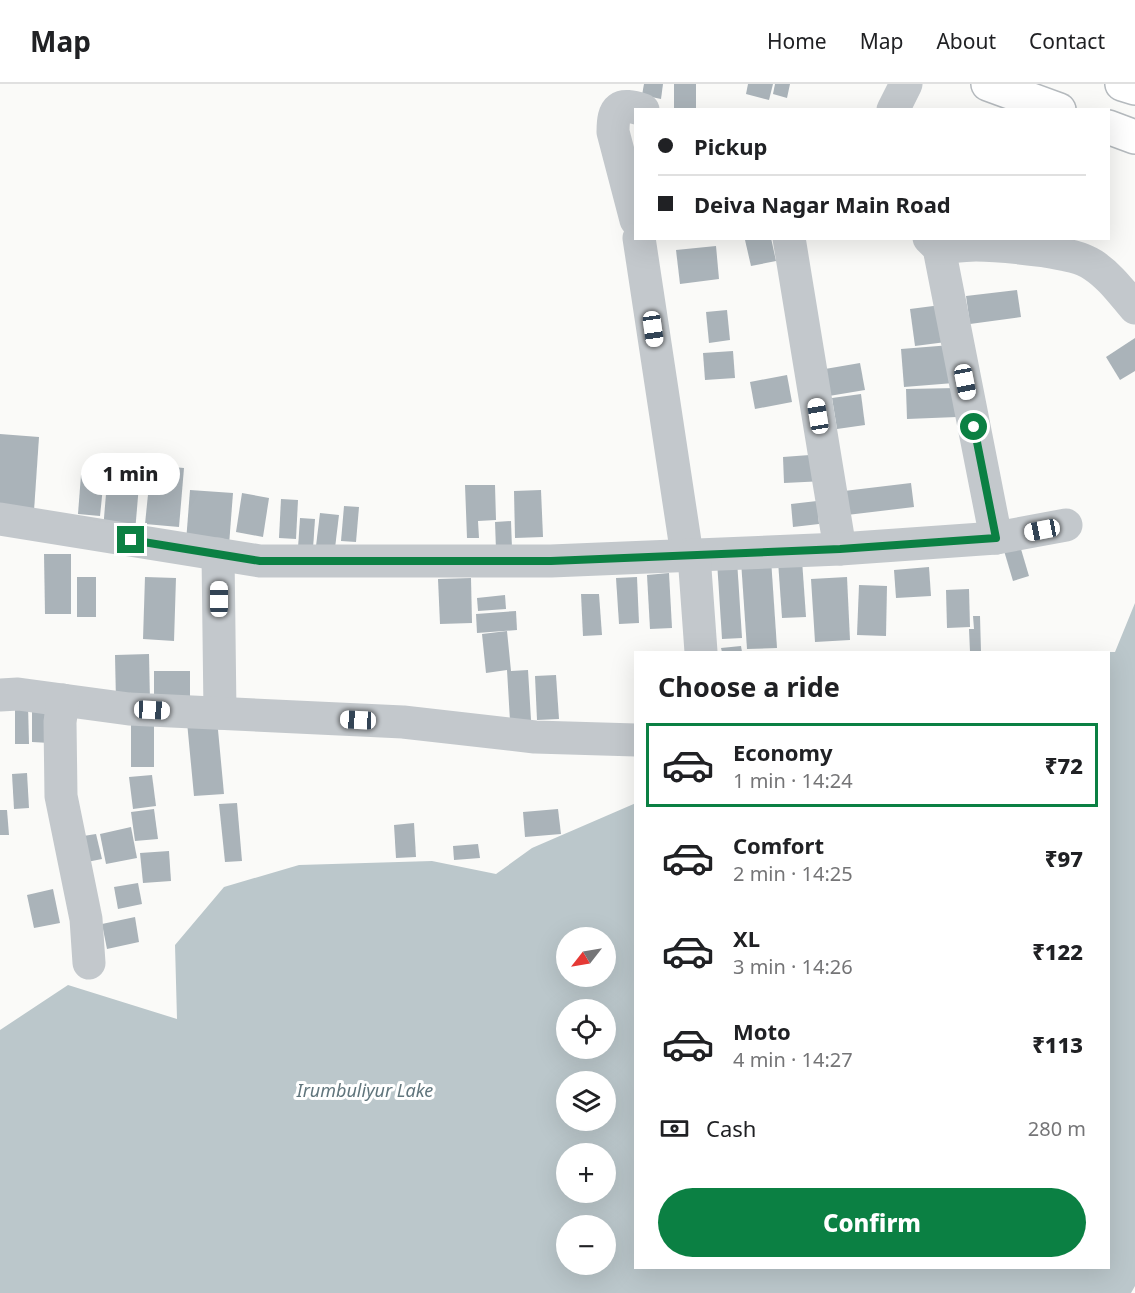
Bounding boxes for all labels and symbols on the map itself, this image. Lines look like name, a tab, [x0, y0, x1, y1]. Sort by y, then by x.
car	[642, 310, 664, 348]
car	[953, 363, 977, 401]
car	[806, 397, 830, 435]
route start	[960, 413, 987, 440]
callout: 1 min	[82, 453, 180, 495]
car	[1023, 518, 1061, 542]
route end	[117, 526, 144, 553]
car	[210, 581, 228, 617]
car	[134, 700, 170, 720]
car	[340, 710, 376, 730]
north arrow	[556, 927, 616, 987]
water label: Irumbuliyur Lake	[296, 1078, 433, 1102]

